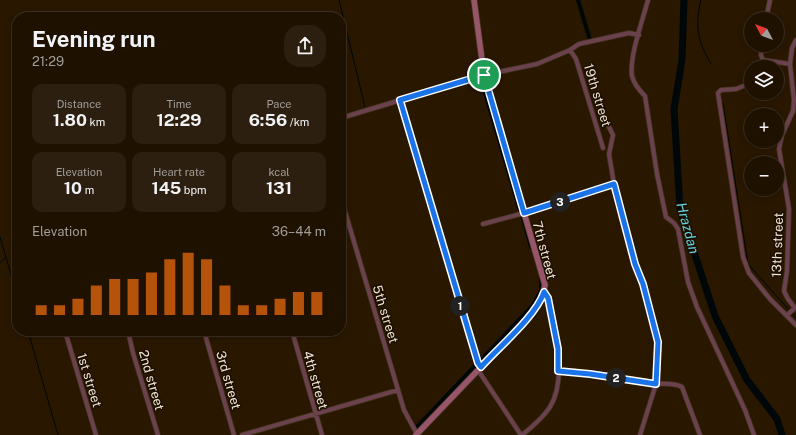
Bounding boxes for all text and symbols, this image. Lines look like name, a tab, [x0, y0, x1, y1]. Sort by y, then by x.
north arrow	[744, 12, 784, 52]
map controls	[744, 12, 784, 196]
button: share	[284, 25, 326, 67]
text: Evening run	[32, 26, 156, 52]
text: 21:29	[32, 54, 64, 69]
pin	[467, 58, 501, 92]
button: layers	[744, 60, 784, 100]
street label: 19th street	[581, 62, 614, 128]
icon: arrive	[473, 64, 495, 86]
text: Distance	[57, 98, 101, 110]
text: Time	[166, 98, 192, 110]
text: Pace	[266, 98, 292, 110]
button: +	[744, 108, 784, 148]
text: 1.80	[53, 110, 87, 130]
text: 12:29	[157, 110, 202, 130]
text: 6:56	[249, 110, 287, 130]
text: km	[87, 116, 105, 128]
text: /km	[287, 116, 309, 128]
button: −	[744, 156, 784, 196]
text: Elevation	[56, 166, 102, 178]
text: Heart rate	[153, 166, 205, 178]
text: kcal	[268, 166, 290, 178]
text: 10	[64, 178, 82, 198]
text: 145	[151, 178, 181, 198]
text: 131	[266, 178, 292, 198]
text: m	[82, 184, 94, 196]
text: bpm	[181, 184, 207, 196]
pin: 3	[550, 192, 570, 212]
text: 3	[556, 196, 564, 208]
water label: Hrazdan	[673, 201, 703, 256]
street label: 13th street	[769, 212, 786, 278]
street label: 7th street	[530, 219, 559, 281]
text: Elevation	[32, 224, 87, 239]
text: 36–44 m	[272, 224, 326, 239]
street label: 5th street	[370, 283, 401, 345]
pin: 1	[450, 296, 470, 316]
text: 1	[458, 300, 462, 312]
street label: 2nd street	[136, 348, 167, 412]
street label: 3rd street	[213, 349, 244, 411]
street label: 4th street	[300, 349, 331, 411]
street label: 1st street	[74, 351, 105, 409]
pin: 2	[606, 368, 626, 388]
text: 2	[613, 372, 620, 384]

